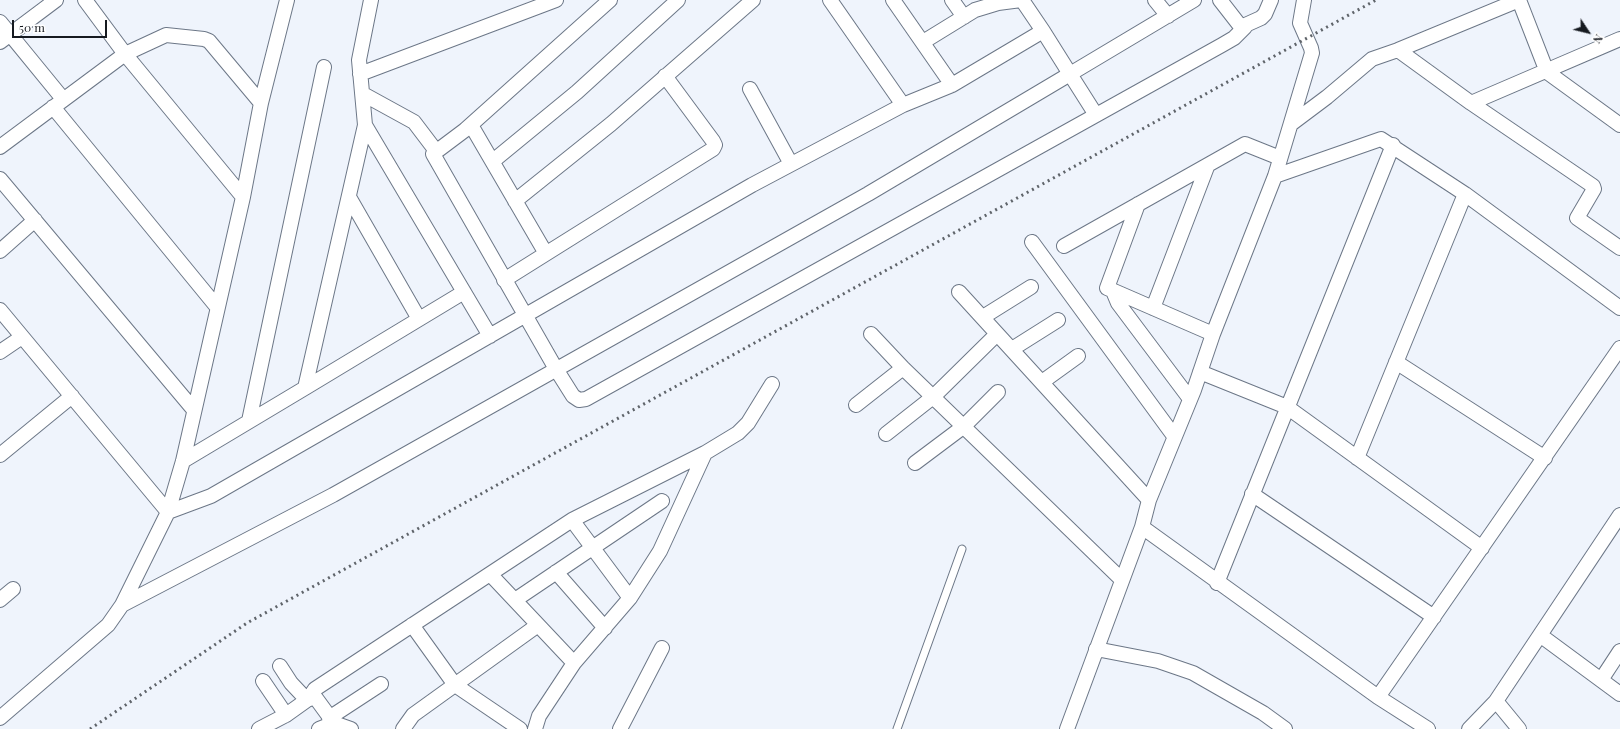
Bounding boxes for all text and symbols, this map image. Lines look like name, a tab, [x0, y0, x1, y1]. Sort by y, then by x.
scale bar	[14, 12, 109, 38]
north arrow	[1568, 12, 1608, 52]
text: 50 m	[19, 19, 45, 35]
text: N	[1590, 32, 1607, 47]

